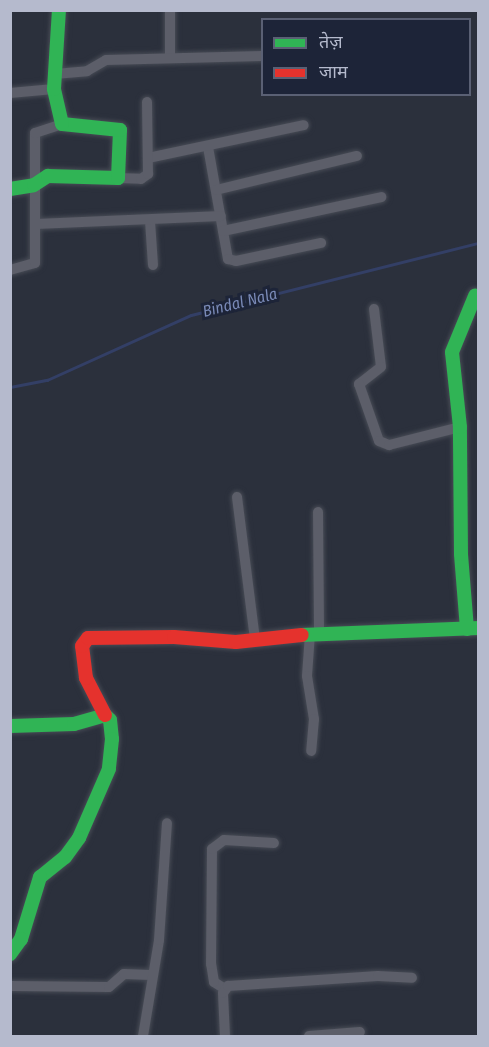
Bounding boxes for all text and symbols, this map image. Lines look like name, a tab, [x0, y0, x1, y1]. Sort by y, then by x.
legend	[261, 18, 471, 96]
text: तेज़	[319, 31, 343, 53]
text: जाम	[319, 61, 348, 83]
water label: Bindal Nala	[201, 284, 279, 322]

